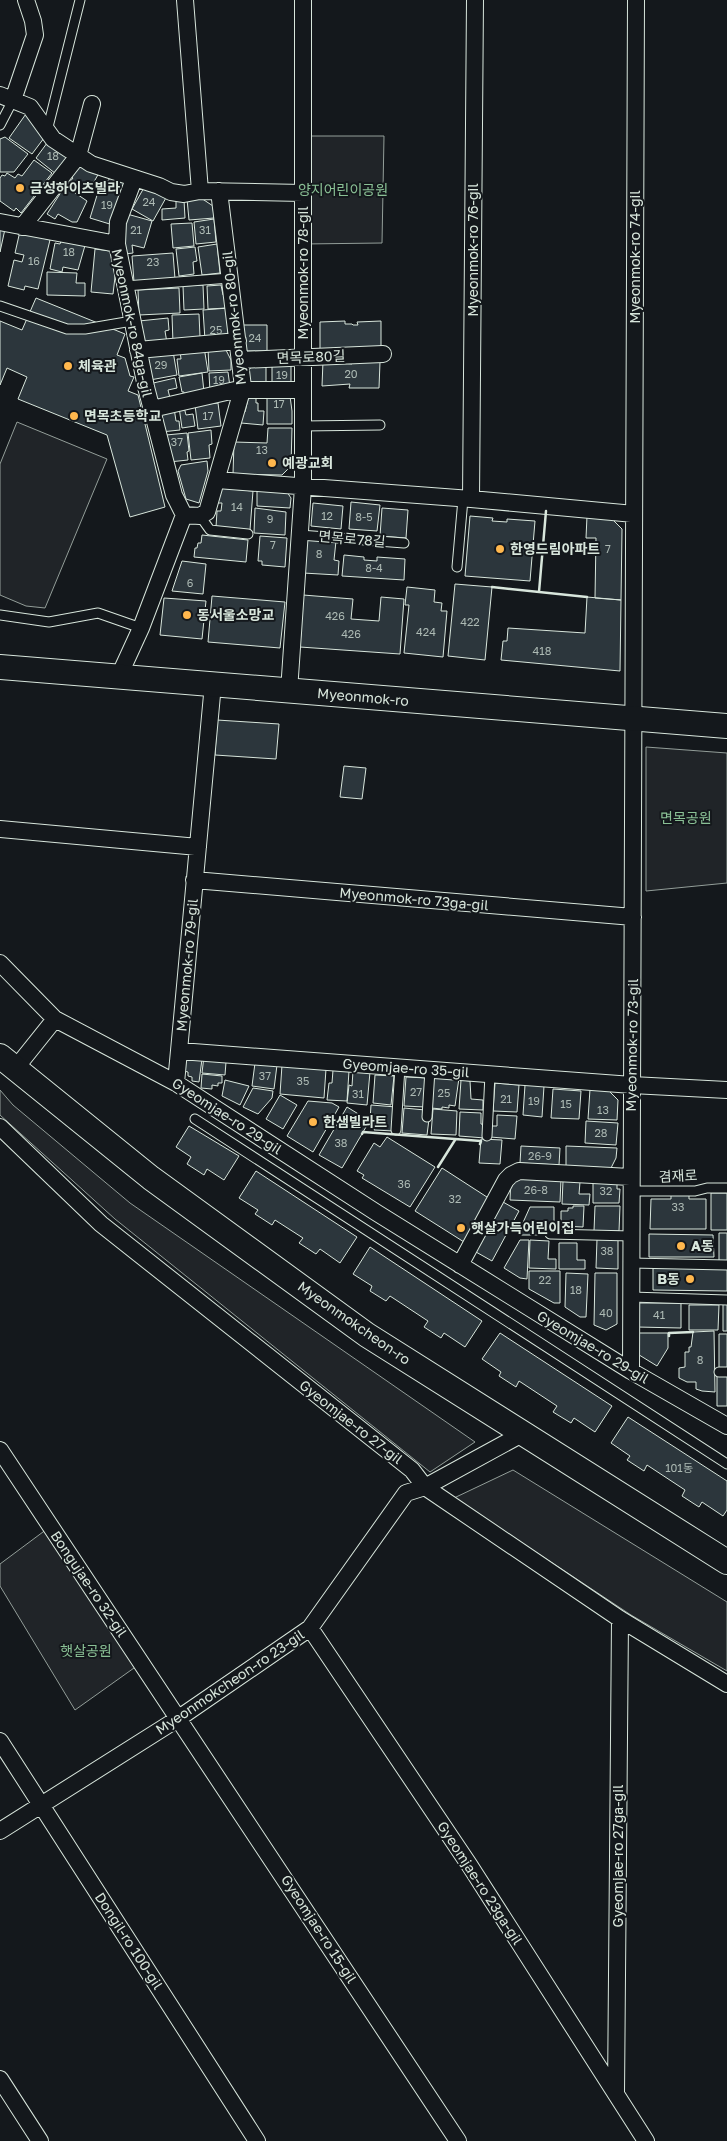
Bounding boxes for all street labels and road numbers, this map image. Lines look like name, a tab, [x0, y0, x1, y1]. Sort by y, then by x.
street label: Myeonmok-ro 76-gil	[464, 183, 481, 317]
street label: Myeonmok-ro 74-gil	[626, 190, 643, 324]
street label: Myeonmok-ro 78-gil	[294, 206, 311, 340]
street label: Myeonmok-ro 84ga-gil	[108, 247, 157, 399]
street label: Myeonmok-ro 80-gil	[218, 250, 249, 386]
street label: 면목로80길	[276, 347, 346, 366]
street label: 면목로78길	[318, 527, 386, 550]
street label: Myeonmok-ro	[317, 684, 410, 709]
street label: Myeonmok-ro 73ga-gil	[339, 884, 489, 913]
street label: Myeonmok-ro 79-gil	[172, 898, 201, 1032]
street label: Myeonmok-ro 73-gil	[622, 978, 641, 1112]
street label: Gyeomjae-ro 35-gil	[342, 1055, 470, 1080]
street label: Gyeomjae-ro 29-gil	[169, 1074, 285, 1157]
street label: 겸재로	[658, 1166, 698, 1185]
street label: Myeonmokcheon-ro	[295, 1277, 414, 1368]
street label: Gyeomjae-ro 29-gil	[534, 1306, 652, 1387]
street label: Gyeomjae-ro 27-gil	[296, 1376, 406, 1467]
street label: Bongujae-ro 32-gil	[48, 1527, 131, 1640]
street label: Myeonmokcheon-ro 23-gil	[152, 1625, 307, 1738]
street label: Gyeomjae-ro 27ga-gil	[609, 1785, 626, 1927]
street label: Gyeomjae-ro 23ga-gil	[434, 1818, 527, 1948]
street label: Gyeomjae-ro 15-gil	[278, 1871, 361, 1986]
street label: Dongil-ro 100-gil	[92, 1889, 167, 1992]

